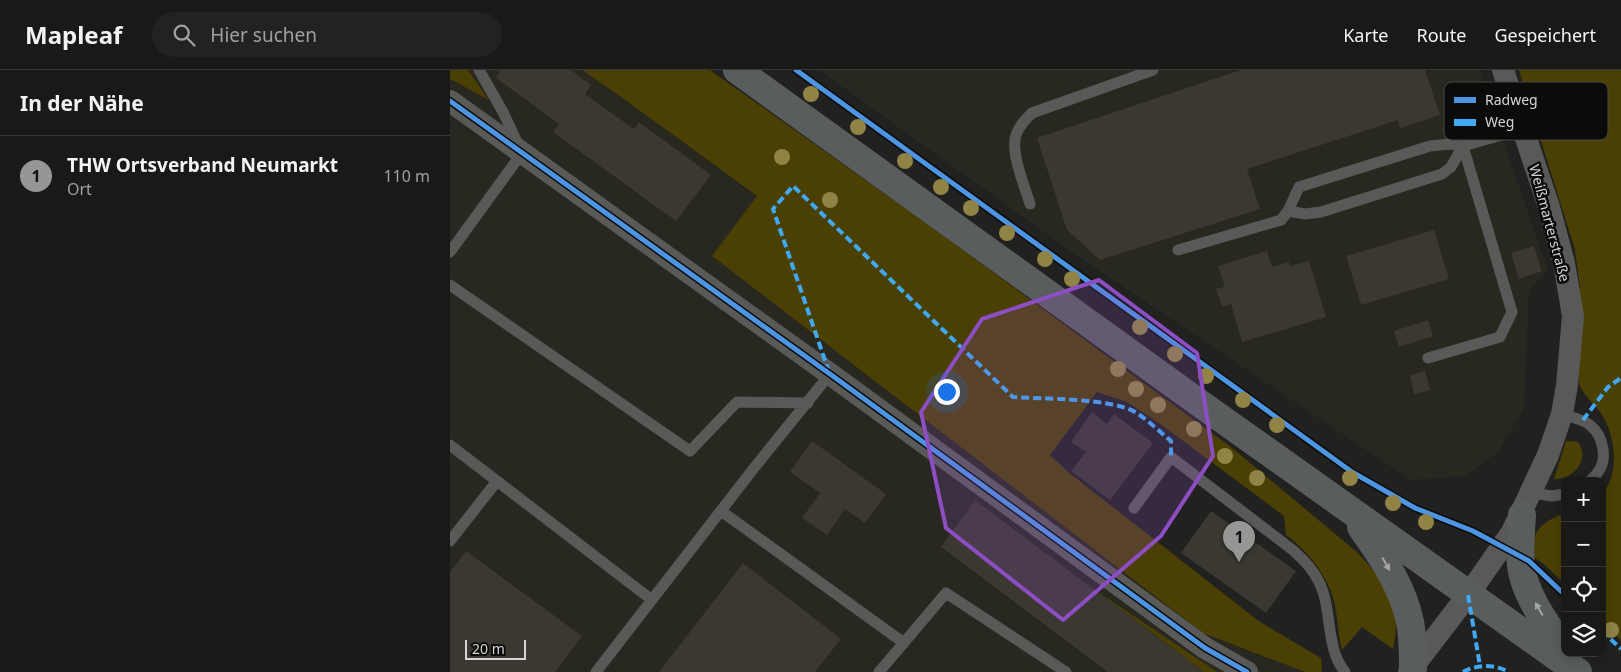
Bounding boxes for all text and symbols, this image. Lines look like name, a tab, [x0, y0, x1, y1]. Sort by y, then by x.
search box	[152, 12, 502, 57]
text: Mapleaf	[25, 18, 122, 51]
icon: search	[170, 21, 198, 49]
text: Hier suchen	[210, 22, 317, 48]
text: Karte	[1343, 23, 1389, 47]
text: Route	[1417, 23, 1466, 47]
text: Gespeichert	[1494, 23, 1596, 47]
legend	[1444, 82, 1608, 140]
text: In der Nähe	[20, 89, 144, 117]
text: Radweg	[1485, 90, 1538, 109]
text: Weg	[1485, 112, 1514, 131]
text: THW Ortsverband Neumarkt	[67, 152, 338, 178]
street label: Weißmarterstraße	[1525, 162, 1575, 284]
text: 1	[31, 165, 41, 187]
text: 110 m	[383, 165, 430, 187]
text: Ort	[67, 178, 92, 200]
your location	[934, 379, 960, 405]
map controls	[1561, 477, 1606, 657]
button: +	[1561, 477, 1606, 522]
pin: 1	[1223, 521, 1255, 562]
button: −	[1561, 522, 1606, 567]
one-way arrow	[1381, 558, 1390, 571]
button: locate	[1561, 567, 1606, 612]
one-way arrow	[1534, 602, 1543, 616]
button: layers	[1561, 612, 1606, 657]
scale bar	[465, 637, 526, 660]
text: 20 m	[472, 639, 505, 658]

